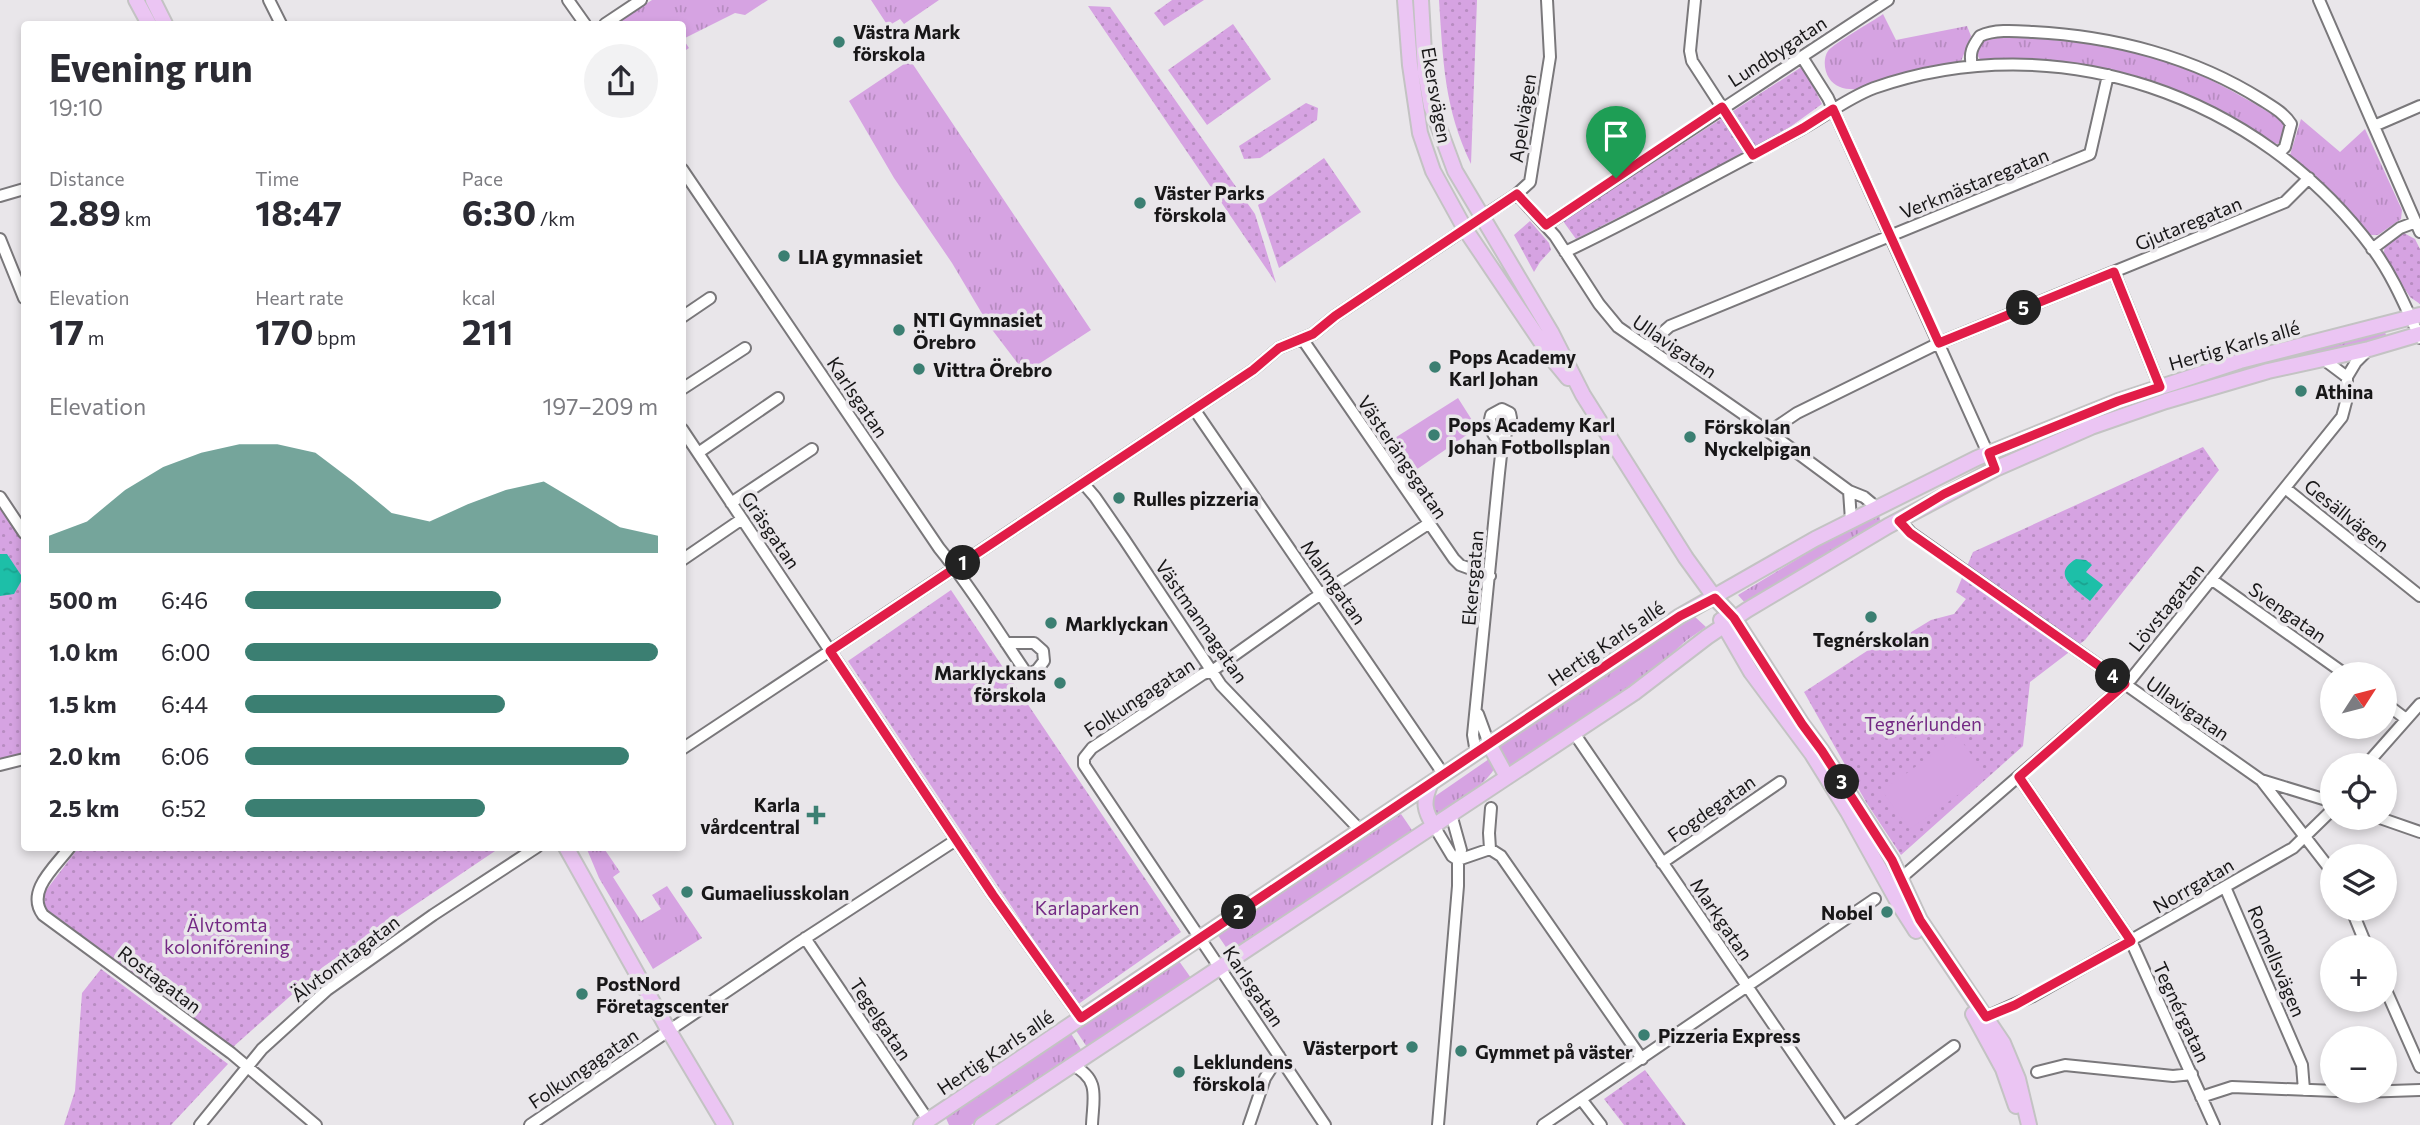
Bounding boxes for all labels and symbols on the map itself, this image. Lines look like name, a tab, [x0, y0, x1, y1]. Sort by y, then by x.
street label: Lundbygatan	[1723, 11, 1831, 91]
place label: Västra Mark förskola	[853, 20, 960, 65]
marker: Västra Mark förskola	[831, 34, 847, 50]
street label: Ekersvägen	[1417, 45, 1457, 145]
street label: Apelvägen	[1504, 72, 1540, 164]
pin	[1586, 106, 1646, 178]
street label: Verkmästaregatan	[1896, 143, 2052, 223]
place label: Väster Parks förskola	[1154, 181, 1265, 226]
street label: Gjutaregatan	[2131, 191, 2245, 255]
marker: Väster Parks förskola	[1132, 195, 1148, 211]
place label: LIA gymnasiet	[798, 245, 923, 268]
marker: LIA gymnasiet	[776, 248, 792, 264]
pin: 5	[2007, 290, 2042, 326]
place label: NTI Gymnasiet Örebro	[913, 308, 1043, 353]
street label: Ullavigatan	[1629, 309, 1721, 383]
street label: Hertig Karls allé	[2166, 315, 2302, 375]
marker: NTI Gymnasiet Örebro	[891, 322, 907, 338]
place label: Pops Academy Karl Johan	[1449, 345, 1577, 390]
street label: Karlsgatan	[823, 352, 893, 442]
place label: Vittra Örebro	[933, 358, 1052, 381]
marker: Pops Academy Karl Johan	[1427, 359, 1443, 375]
marker: Vittra Örebro	[911, 361, 927, 377]
place label: Athina	[2315, 380, 2373, 403]
marker: Athina	[2293, 383, 2309, 399]
street label: Västerängsgatan	[1353, 391, 1453, 523]
place label: Pops Academy Karl Johan Fotbollsplan	[1448, 413, 1615, 458]
place label: Förskolan Nyckelpigan	[1704, 415, 1811, 460]
marker: Pops Academy Karl Johan Fotbollsplan	[1426, 427, 1442, 443]
marker: Förskolan Nyckelpigan	[1682, 429, 1698, 445]
street label: Gesällvägen	[2300, 474, 2394, 556]
street label: Gräsgatan	[737, 487, 805, 573]
place label: Rulles pizzeria	[1133, 487, 1259, 510]
marker: Rulles pizzeria	[1111, 490, 1127, 506]
street label: Ekersgatan	[1456, 529, 1488, 627]
street label: Malmgatan	[1296, 535, 1372, 629]
pin: 1	[946, 546, 981, 580]
street label: Västmannagatan	[1151, 555, 1253, 687]
street label: Lövstagatan	[2124, 558, 2208, 656]
street label: Svengatan	[2245, 577, 2331, 647]
street label: Hertig Karls allé	[1543, 596, 1669, 690]
marker: Tegnérskolan	[1863, 609, 1879, 625]
place label: Marklyckan	[1065, 612, 1168, 635]
marker: Marklyckan	[1043, 615, 1059, 631]
place label: Tegnérskolan	[1813, 628, 1929, 651]
street label: Folkungagatan	[1079, 653, 1199, 741]
pin: 4	[2096, 658, 2130, 694]
place label: Marklyckans förskola	[934, 661, 1046, 706]
north arrow	[2320, 662, 2398, 738]
street label: Ullavigatan	[2142, 671, 2234, 745]
marker: Marklyckans förskola	[1052, 675, 1068, 691]
park label: Tegnérlunden	[1864, 712, 1982, 735]
pin: 3	[1825, 764, 1860, 800]
street label: Fogdegatan	[1663, 769, 1759, 847]
place label: Karla vårdcentral	[700, 793, 800, 838]
marker: Karla vårdcentral	[806, 805, 826, 825]
street label: Norrgatan	[2148, 853, 2238, 917]
street label: Markgatan	[1686, 873, 1758, 965]
place label: Gumaeliusskolan	[701, 881, 849, 904]
marker: Gumaeliusskolan	[679, 884, 695, 900]
pin: 2	[1222, 894, 1256, 930]
park label: Karlaparken	[1035, 896, 1139, 919]
place label: Nobel	[1821, 901, 1873, 924]
street label: Romellsvägen	[2243, 902, 2311, 1020]
marker: Nobel	[1879, 904, 1895, 920]
street label: Älvtomtagatan	[286, 910, 404, 1006]
park label: Älvtomta koloniförening	[164, 913, 290, 958]
street label: Rostagatan	[114, 940, 206, 1018]
street label: Karlsgatan	[1219, 941, 1289, 1031]
street label: Tegnérgatan	[2149, 958, 2215, 1066]
place label: PostNord Företagscenter	[596, 972, 729, 1017]
street label: Tegelgatan	[845, 973, 917, 1065]
marker: PostNord Företagscenter	[574, 986, 590, 1002]
street label: Hertig Karls allé	[932, 1005, 1058, 1099]
street label: Folkungagatan	[524, 1023, 642, 1113]
place label: Pizzeria Express	[1658, 1024, 1801, 1047]
marker: Pizzeria Express	[1636, 1027, 1652, 1043]
place label: Västerport	[1303, 1036, 1398, 1059]
marker: Västerport	[1404, 1039, 1420, 1055]
place label: Gymmet på väster	[1475, 1040, 1633, 1063]
marker: Gymmet på väster	[1453, 1043, 1469, 1059]
place label: Leklundens förskola	[1193, 1050, 1293, 1095]
marker: Leklundens förskola	[1171, 1064, 1187, 1080]

